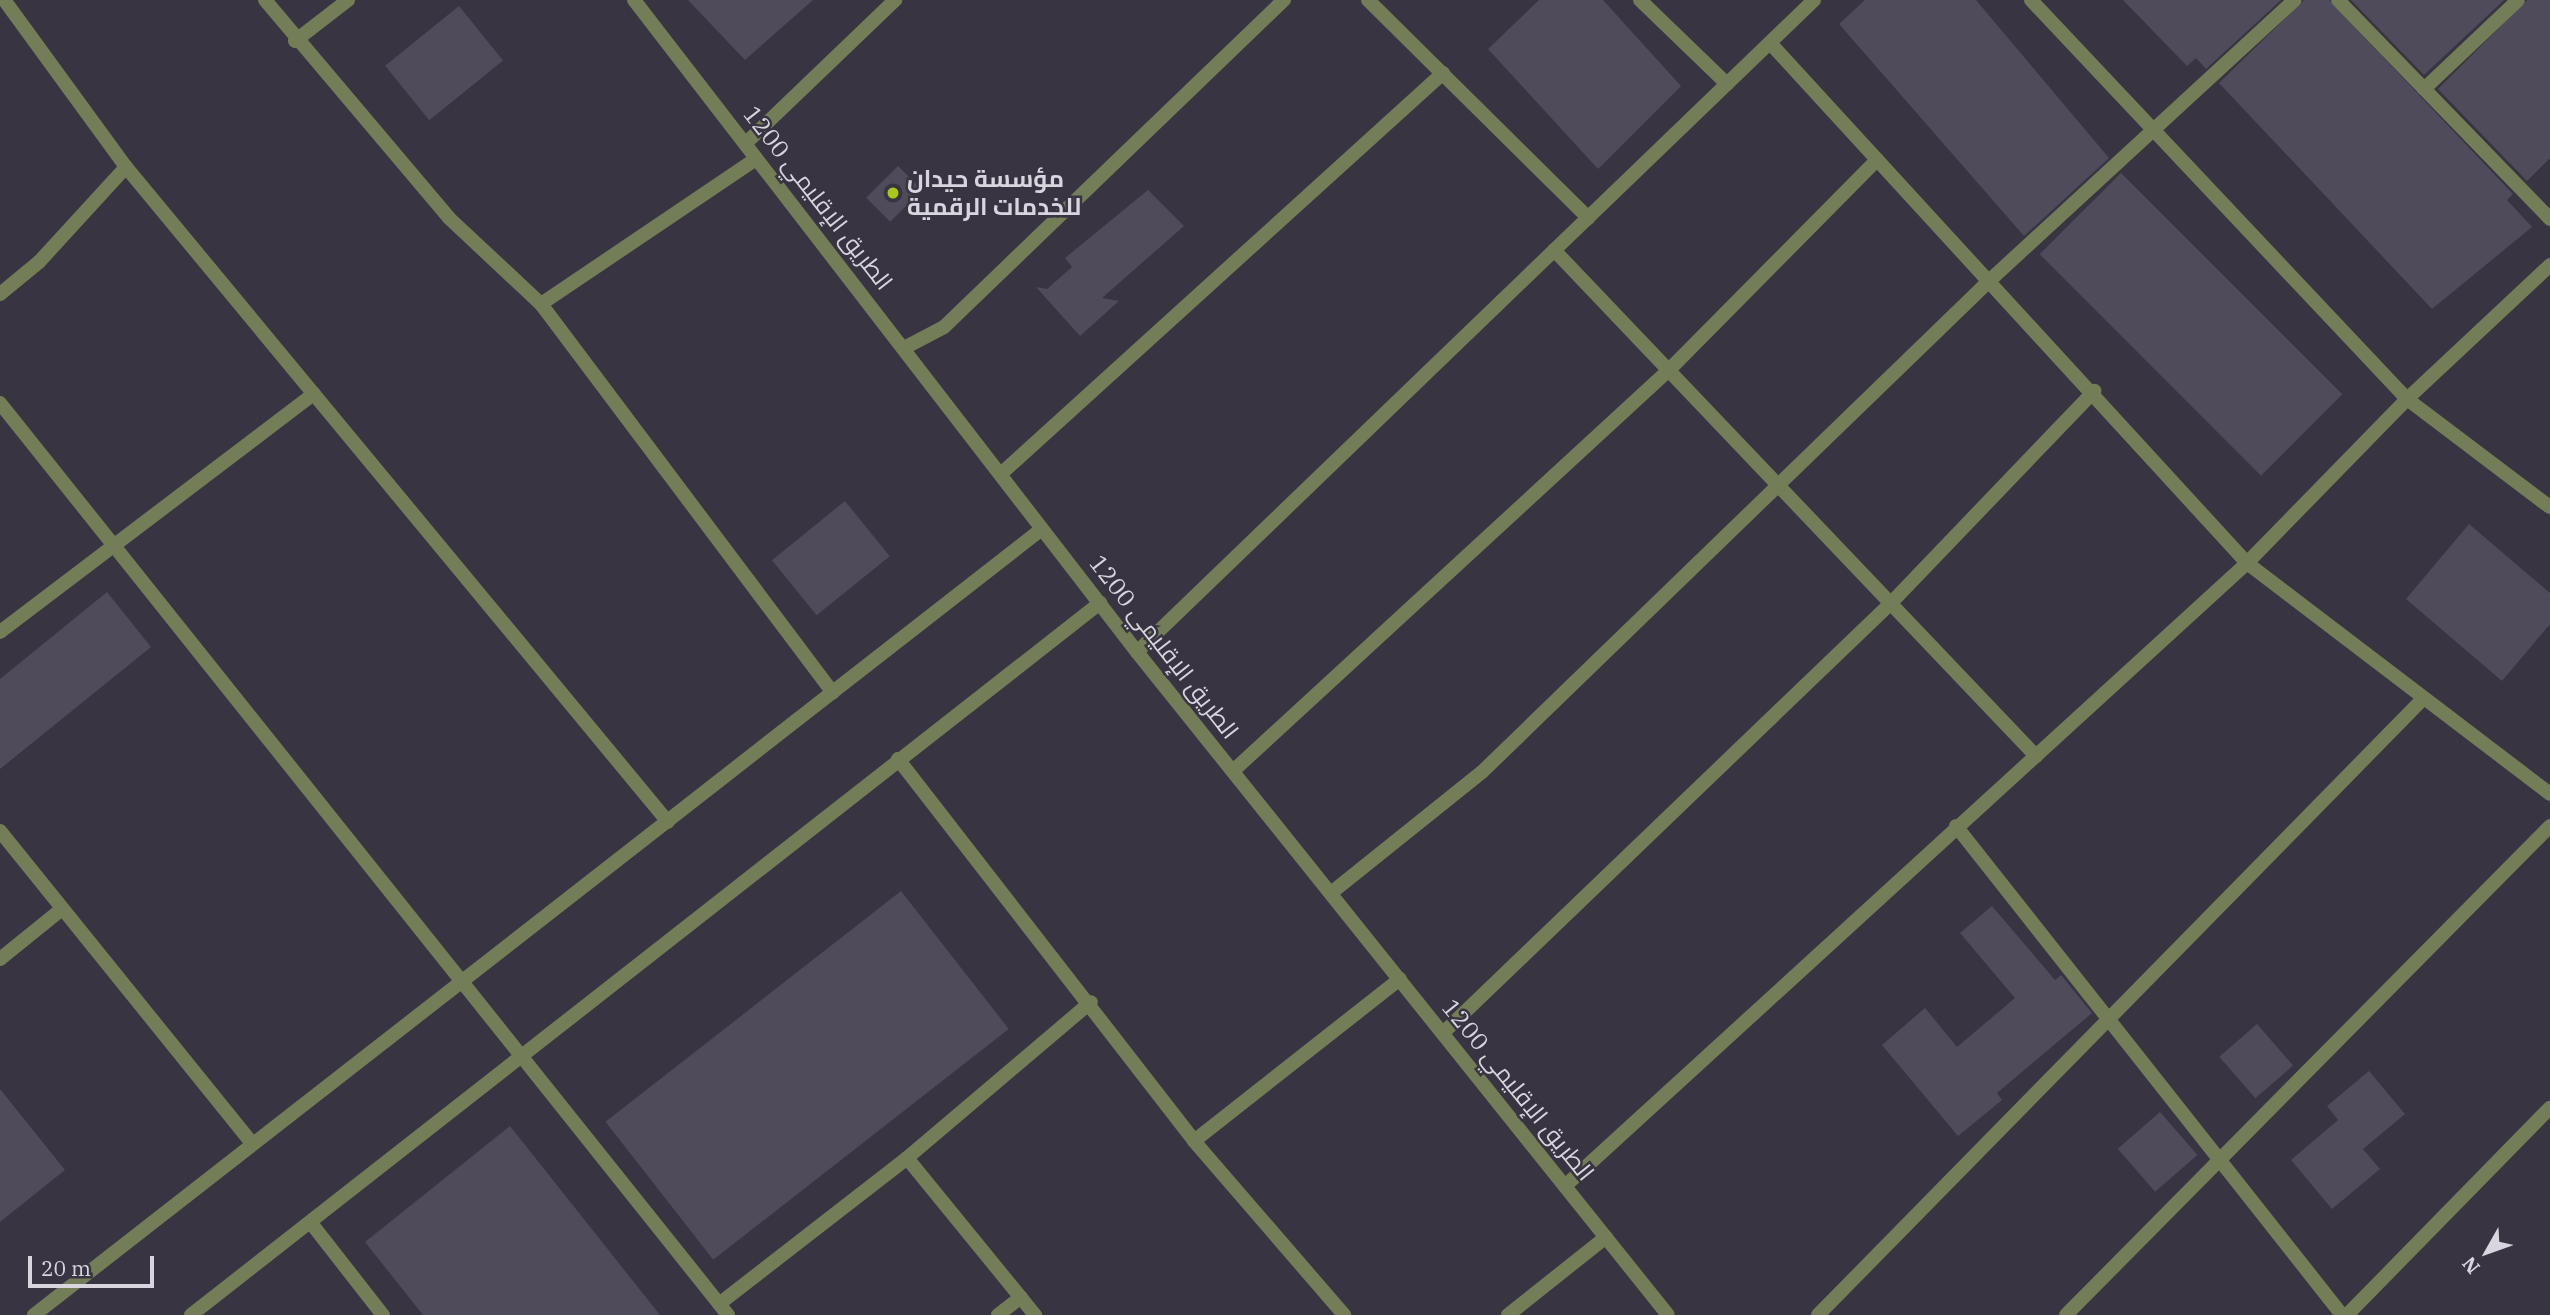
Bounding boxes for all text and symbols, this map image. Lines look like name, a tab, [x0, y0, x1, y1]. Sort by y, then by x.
street label: الطريق الإقليمي 1200	[737, 100, 899, 296]
place label: مؤسسة حيدان للخدمات الرقمية	[907, 165, 1081, 221]
marker: مؤسسة حيدان للخدمات الرقمية	[885, 185, 901, 201]
street label: الطريق الإقليمي 1200	[1083, 549, 1245, 745]
street label: الطريق الإقليمي 1200	[1436, 993, 1600, 1187]
north arrow	[2452, 1217, 2522, 1287]
scale bar	[32, 1242, 158, 1286]
text: N	[2457, 1252, 2485, 1279]
text: 20 m	[41, 1254, 91, 1282]

